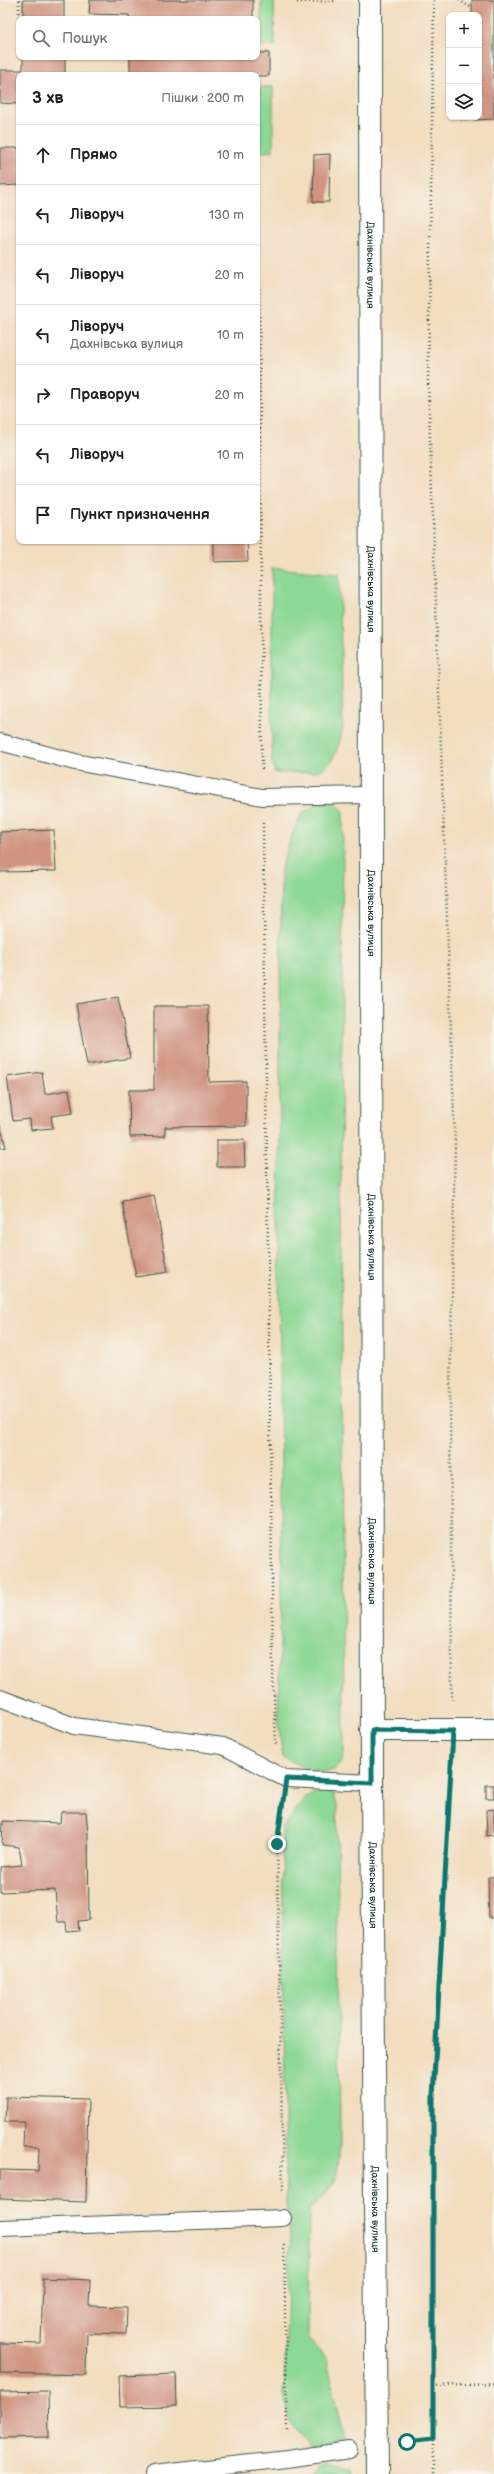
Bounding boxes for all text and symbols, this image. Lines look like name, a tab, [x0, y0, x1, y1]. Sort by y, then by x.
map controls	[446, 12, 482, 120]
button: +	[446, 12, 482, 48]
search box	[16, 16, 260, 60]
icon: search	[30, 27, 52, 49]
text: Пошук	[62, 29, 108, 48]
button: −	[446, 48, 482, 84]
button: layers	[446, 84, 482, 120]
text: 3 хв	[32, 88, 64, 108]
text: Пішки · 200 m	[161, 90, 244, 106]
icon: ahead	[32, 144, 54, 166]
text: Прямо	[70, 145, 117, 164]
text: 10 m	[217, 147, 244, 163]
icon: left	[32, 204, 54, 226]
text: Ліворуч	[70, 205, 124, 224]
text: 130 m	[209, 207, 244, 223]
street label: Дахнівська вулиця	[364, 221, 376, 309]
icon: left	[32, 264, 54, 286]
text: Ліворуч	[70, 265, 124, 284]
text: 20 m	[214, 267, 244, 283]
text: Ліворуч	[70, 317, 124, 336]
icon: left	[32, 324, 54, 346]
text: 10 m	[217, 327, 244, 343]
text: Дахнівська вулиця	[70, 336, 183, 352]
icon: right	[32, 384, 54, 406]
text: Праворуч	[70, 385, 140, 404]
text: 20 m	[214, 387, 244, 403]
icon: left	[32, 444, 54, 466]
text: Ліворуч	[70, 445, 124, 464]
text: 10 m	[217, 447, 244, 463]
icon: arrive	[32, 504, 54, 526]
text: Пункт призначення	[70, 505, 210, 524]
street label: Дахнівська вулиця	[365, 545, 377, 633]
street label: Дахнівська вулиця	[365, 869, 377, 957]
street label: Дахнівська вулиця	[365, 1193, 377, 1281]
street label: Дахнівська вулиця	[366, 1517, 378, 1605]
route end	[268, 1835, 286, 1853]
street label: Дахнівська вулиця	[366, 1841, 379, 1929]
street label: Дахнівська вулиця	[369, 2165, 381, 2253]
route start	[398, 2433, 416, 2451]

